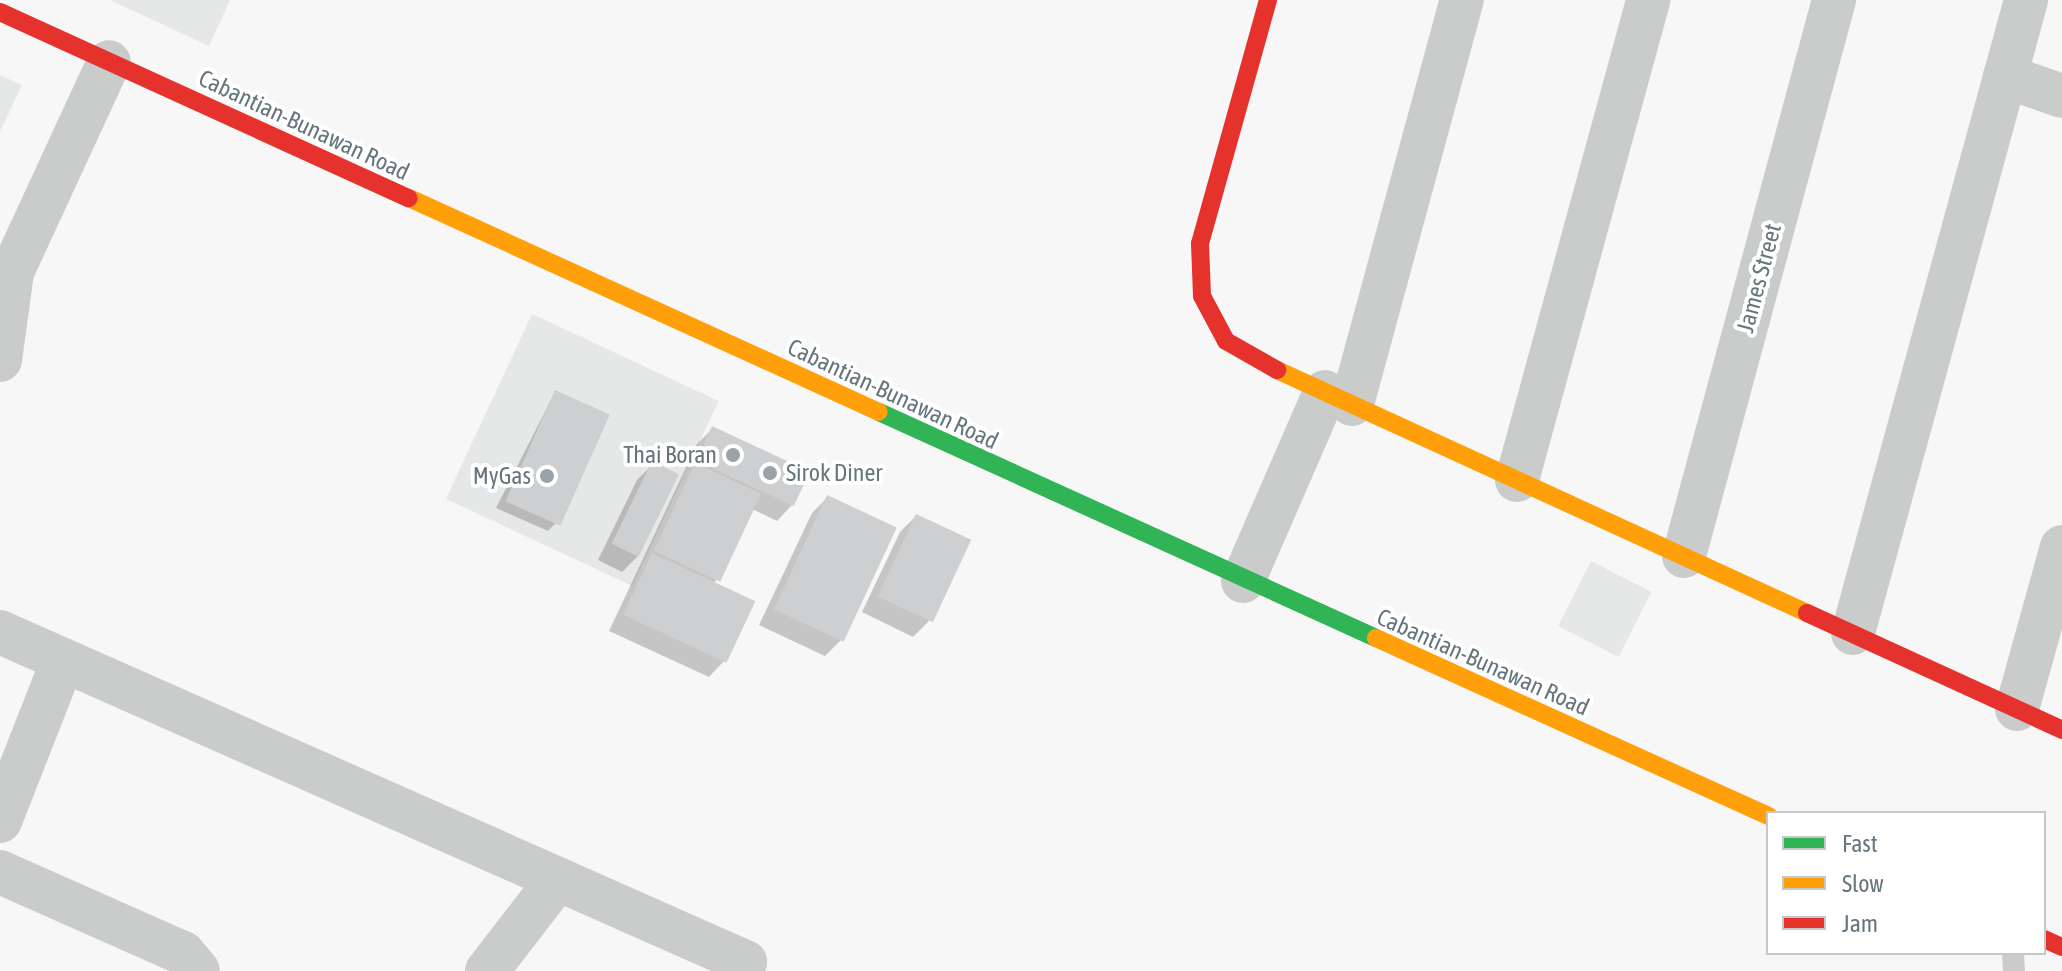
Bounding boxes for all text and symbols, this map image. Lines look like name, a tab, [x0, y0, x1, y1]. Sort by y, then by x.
street label: Cabantian-Bunawan Road	[194, 64, 414, 186]
street label: James Street	[1731, 220, 1787, 336]
street label: Cabantian-Bunawan Road	[783, 333, 1003, 455]
place label: Thai Boran	[623, 441, 717, 469]
marker: Thai Boran	[724, 446, 742, 464]
place label: Sirok Diner	[786, 459, 882, 487]
place label: MyGas	[473, 462, 531, 490]
marker: Sirok Diner	[761, 464, 779, 482]
marker: MyGas	[538, 467, 556, 485]
street label: Cabantian-Bunawan Road	[1372, 602, 1594, 722]
legend	[1766, 811, 2046, 955]
text: Fast	[1842, 830, 1878, 857]
text: Slow	[1842, 870, 1884, 897]
text: Jam	[1842, 910, 1878, 937]

